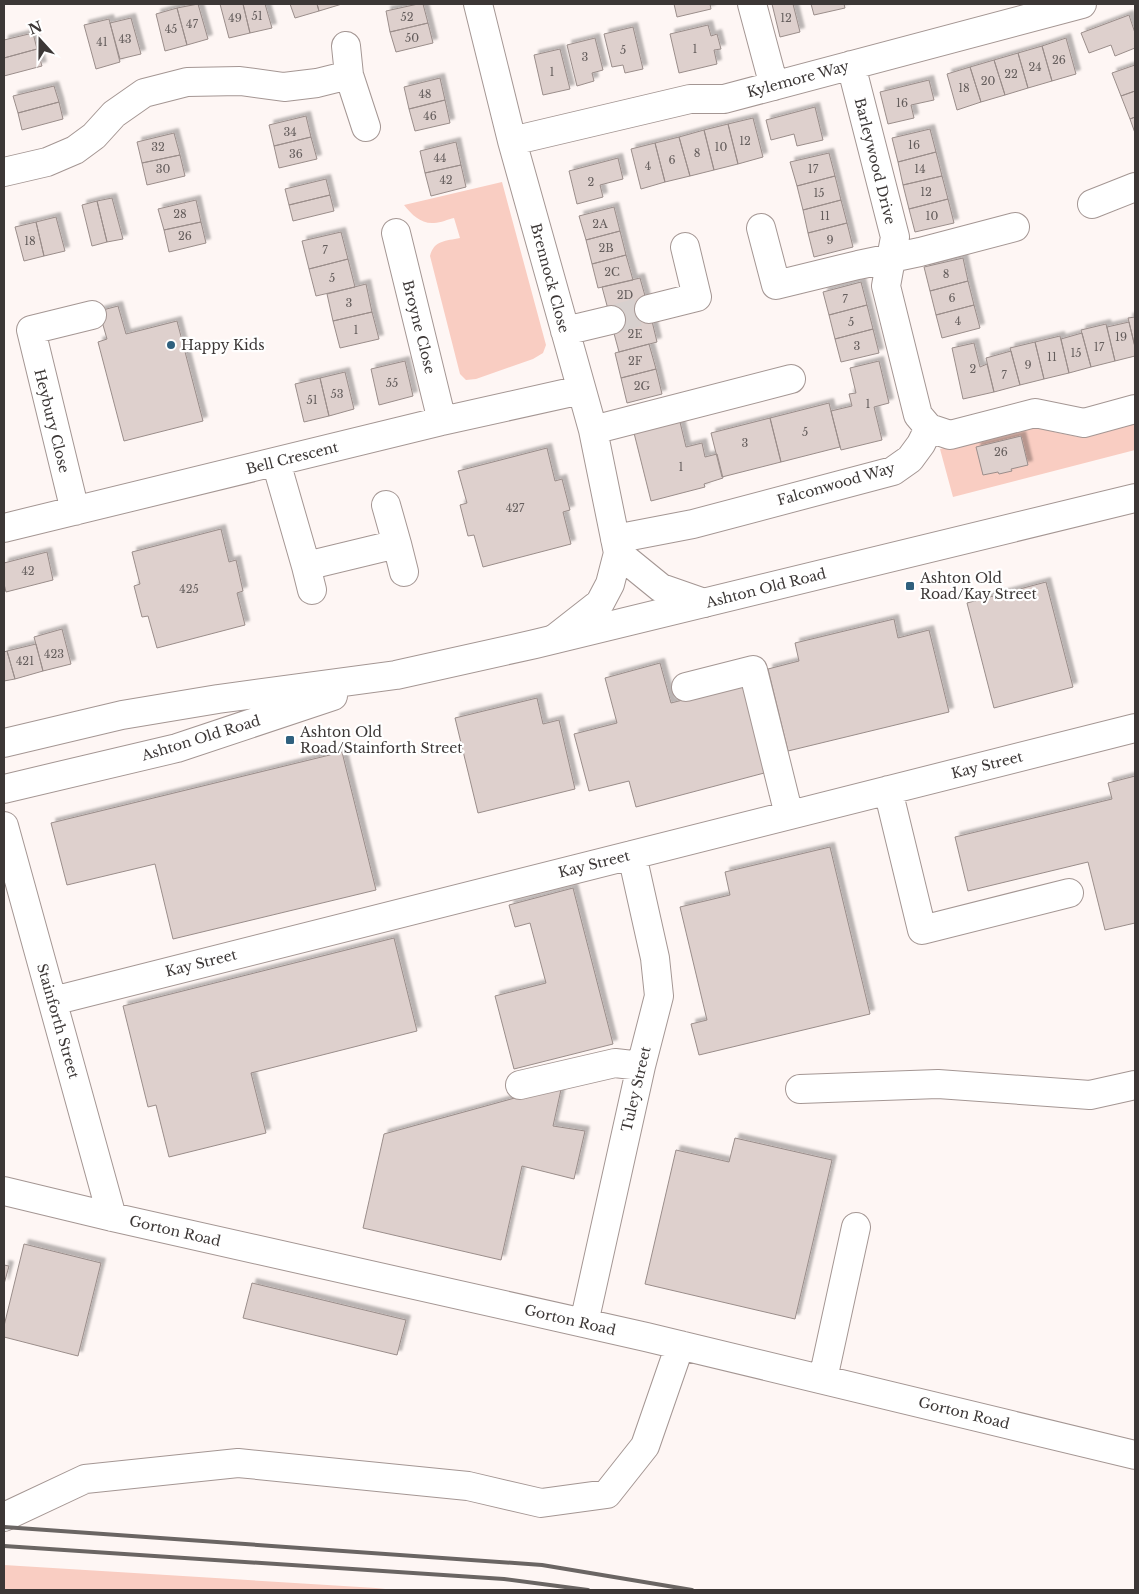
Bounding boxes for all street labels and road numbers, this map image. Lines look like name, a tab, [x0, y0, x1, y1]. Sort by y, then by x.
street label: Kylemore Way	[745, 57, 851, 101]
street label: Barleywood Drive	[851, 96, 899, 226]
street label: Brennock Close	[527, 221, 573, 335]
street label: Broyne Close	[399, 278, 439, 376]
street label: Heybury Close	[30, 367, 74, 475]
street label: Bell Crescent	[244, 438, 341, 478]
street label: Falconwood Way	[775, 459, 897, 509]
street label: Ashton Old Road	[703, 564, 829, 612]
street label: Ashton Old Road	[138, 711, 263, 765]
street label: Kay Street	[949, 747, 1025, 783]
street label: Kay Street	[556, 846, 632, 882]
street label: Kay Street	[163, 945, 239, 981]
street label: Stainforth Street	[33, 961, 83, 1081]
street label: Tuley Street	[617, 1044, 655, 1133]
street label: Gorton Road	[127, 1212, 223, 1250]
street label: Gorton Road	[522, 1301, 618, 1339]
street label: Gorton Road	[917, 1393, 1012, 1433]

